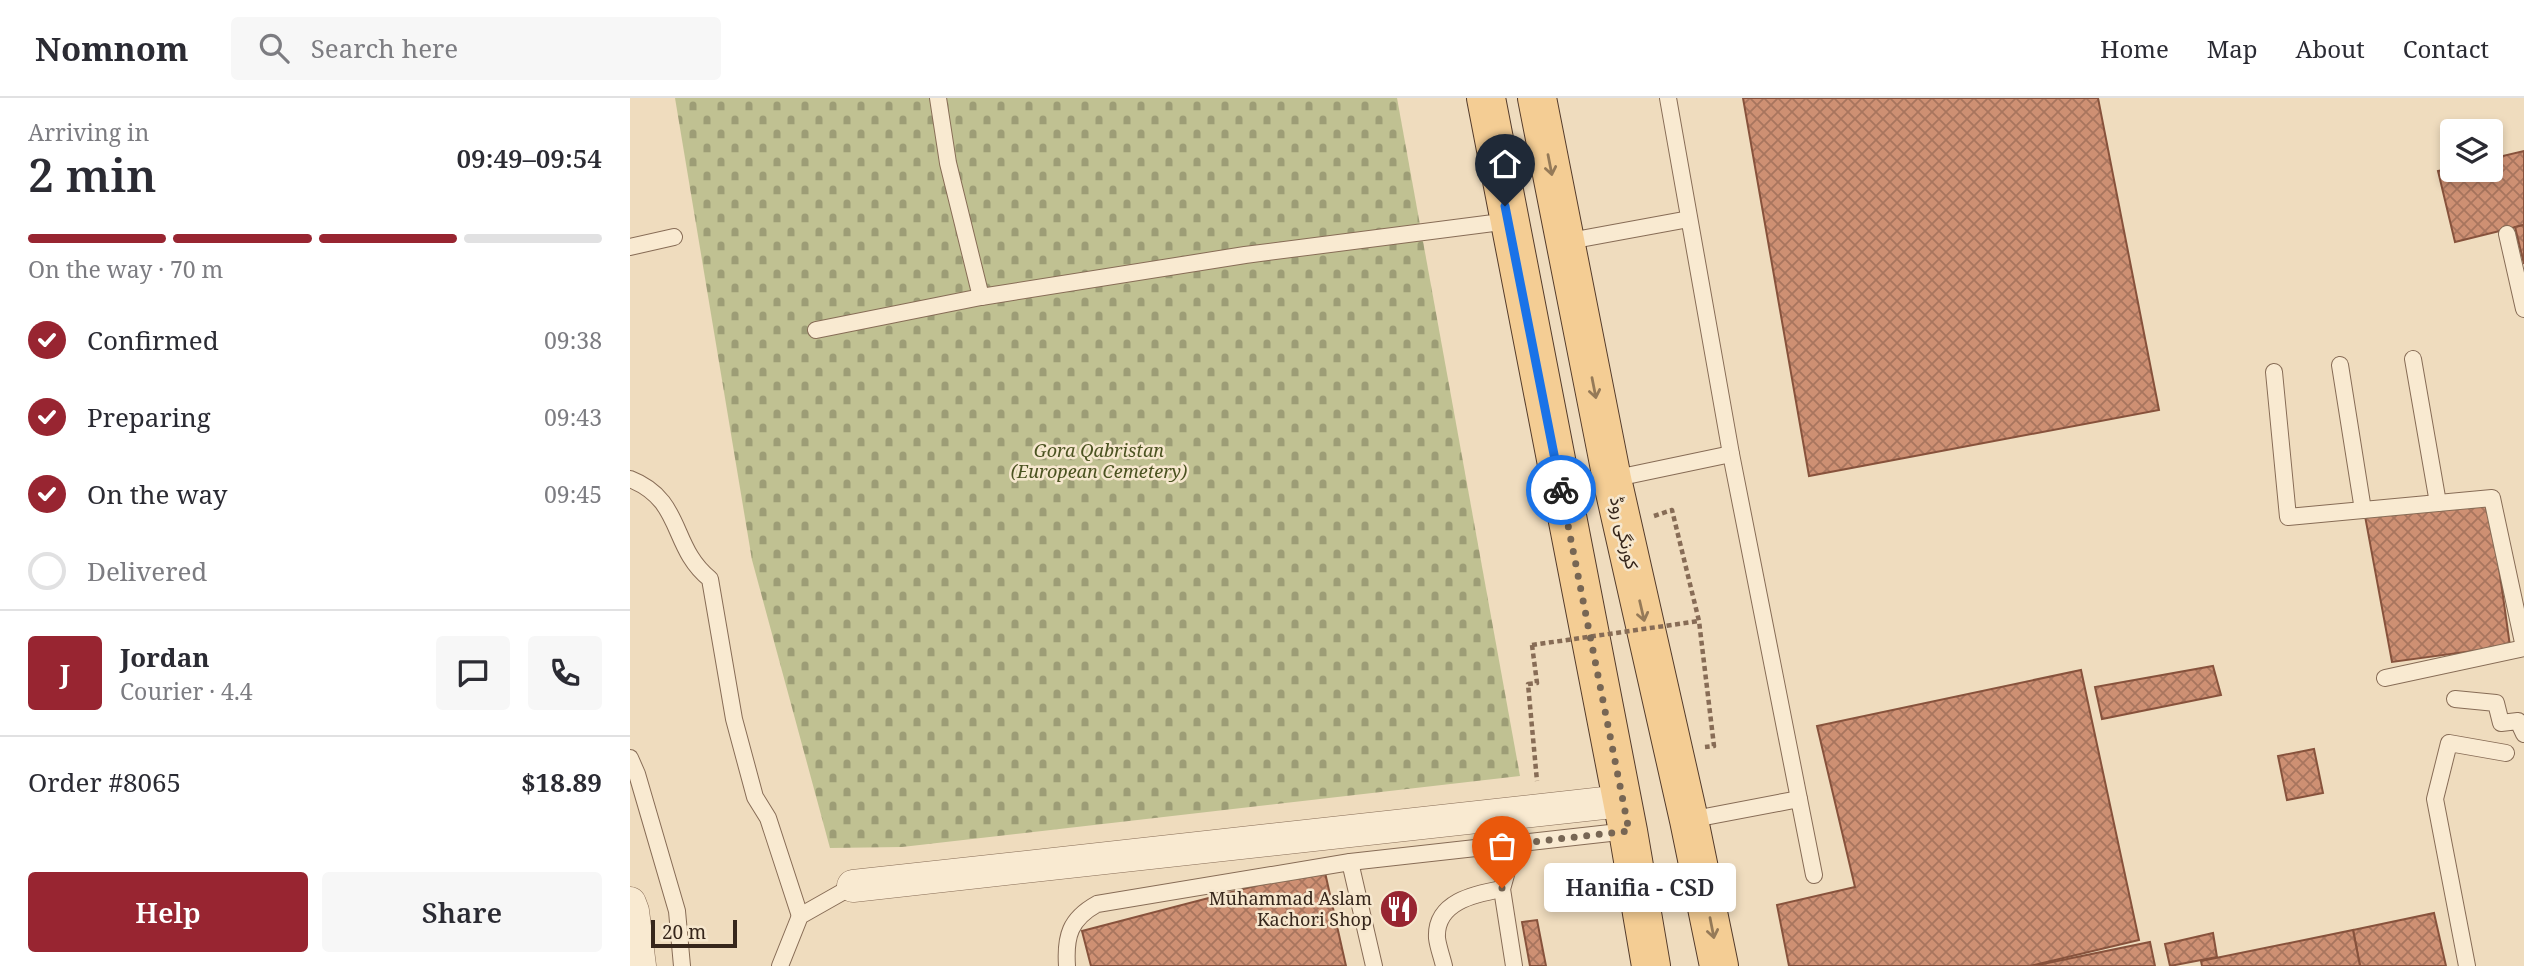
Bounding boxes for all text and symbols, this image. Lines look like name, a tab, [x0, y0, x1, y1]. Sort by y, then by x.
search box	[231, 17, 721, 80]
text: Nomnom	[35, 26, 189, 71]
icon: search	[255, 29, 293, 67]
text: Search here	[311, 30, 458, 66]
text: Home	[2100, 32, 2169, 65]
text: Map	[2207, 32, 2258, 65]
text: About	[2296, 32, 2365, 65]
text: Contact	[2403, 32, 2489, 65]
text: Arriving in	[28, 116, 149, 148]
map controls	[2440, 119, 2503, 182]
button: layers	[2440, 119, 2503, 182]
pin	[1475, 134, 1535, 206]
text: 09:49–09:54	[456, 140, 602, 176]
text: 2 min	[28, 143, 156, 205]
icon: home	[1486, 145, 1524, 183]
one-way arrow	[1543, 153, 1557, 176]
text: On the way · 70 m	[28, 253, 223, 285]
icon: check	[28, 321, 66, 359]
text: Confirmed	[87, 322, 219, 358]
text: 09:38	[544, 324, 602, 356]
one-way arrow	[1587, 376, 1601, 399]
icon: check	[28, 398, 66, 436]
text: Preparing	[87, 399, 211, 435]
text: 09:43	[544, 401, 602, 433]
park label: Gora Qabristan (European Cemetery)	[1011, 438, 1187, 483]
courier	[1526, 455, 1596, 525]
icon: bike	[1542, 471, 1580, 509]
icon: check	[28, 475, 66, 513]
text: On the way	[87, 476, 227, 512]
text: 09:45	[544, 478, 602, 510]
street label: کورنگی روڈ	[1605, 494, 1645, 572]
text: Delivered	[87, 553, 207, 589]
one-way arrow	[1636, 599, 1649, 621]
button: chat	[436, 636, 510, 710]
button: phone	[528, 636, 602, 710]
text: Jordan	[120, 639, 210, 675]
text: J	[60, 655, 70, 691]
text: Courier · 4.4	[120, 675, 253, 707]
text: Order #8065	[28, 764, 181, 800]
text: $18.89	[521, 764, 602, 800]
pin	[1472, 816, 1532, 888]
icon: bag	[1483, 827, 1521, 865]
callout: Hanifia - CSD	[1544, 864, 1736, 912]
text: Hanifia - CSD	[1566, 871, 1714, 903]
button: Help	[28, 872, 308, 952]
button: Share	[322, 872, 602, 952]
place label: Muhammad Aslam Kachori Shop	[1209, 886, 1372, 931]
restaurant icon: Muhammad Aslam Kachori Shop	[1378, 888, 1420, 930]
one-way arrow	[1705, 916, 1719, 939]
scale bar	[651, 917, 737, 949]
text: 20 m	[662, 919, 706, 945]

